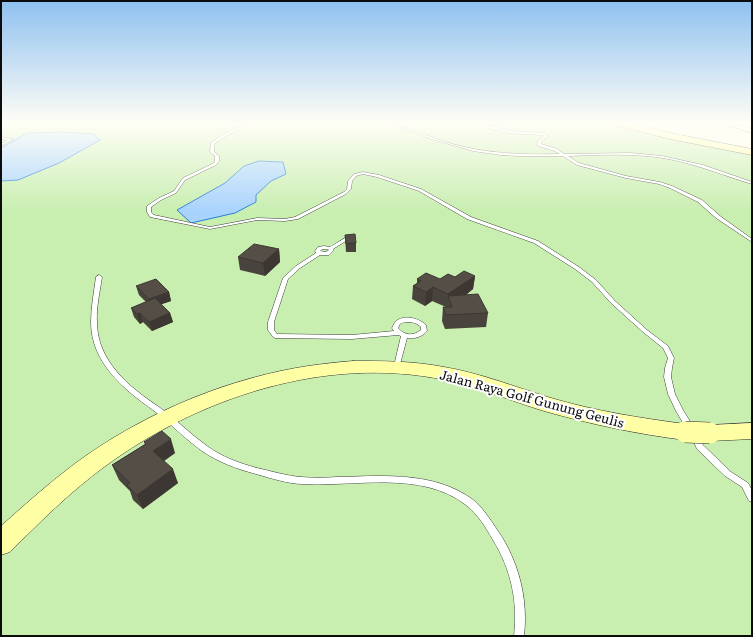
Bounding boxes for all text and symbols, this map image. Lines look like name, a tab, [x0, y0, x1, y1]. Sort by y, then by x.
street label: Jalan Raya Golf Gunung Geulis	[438, 364, 626, 432]

